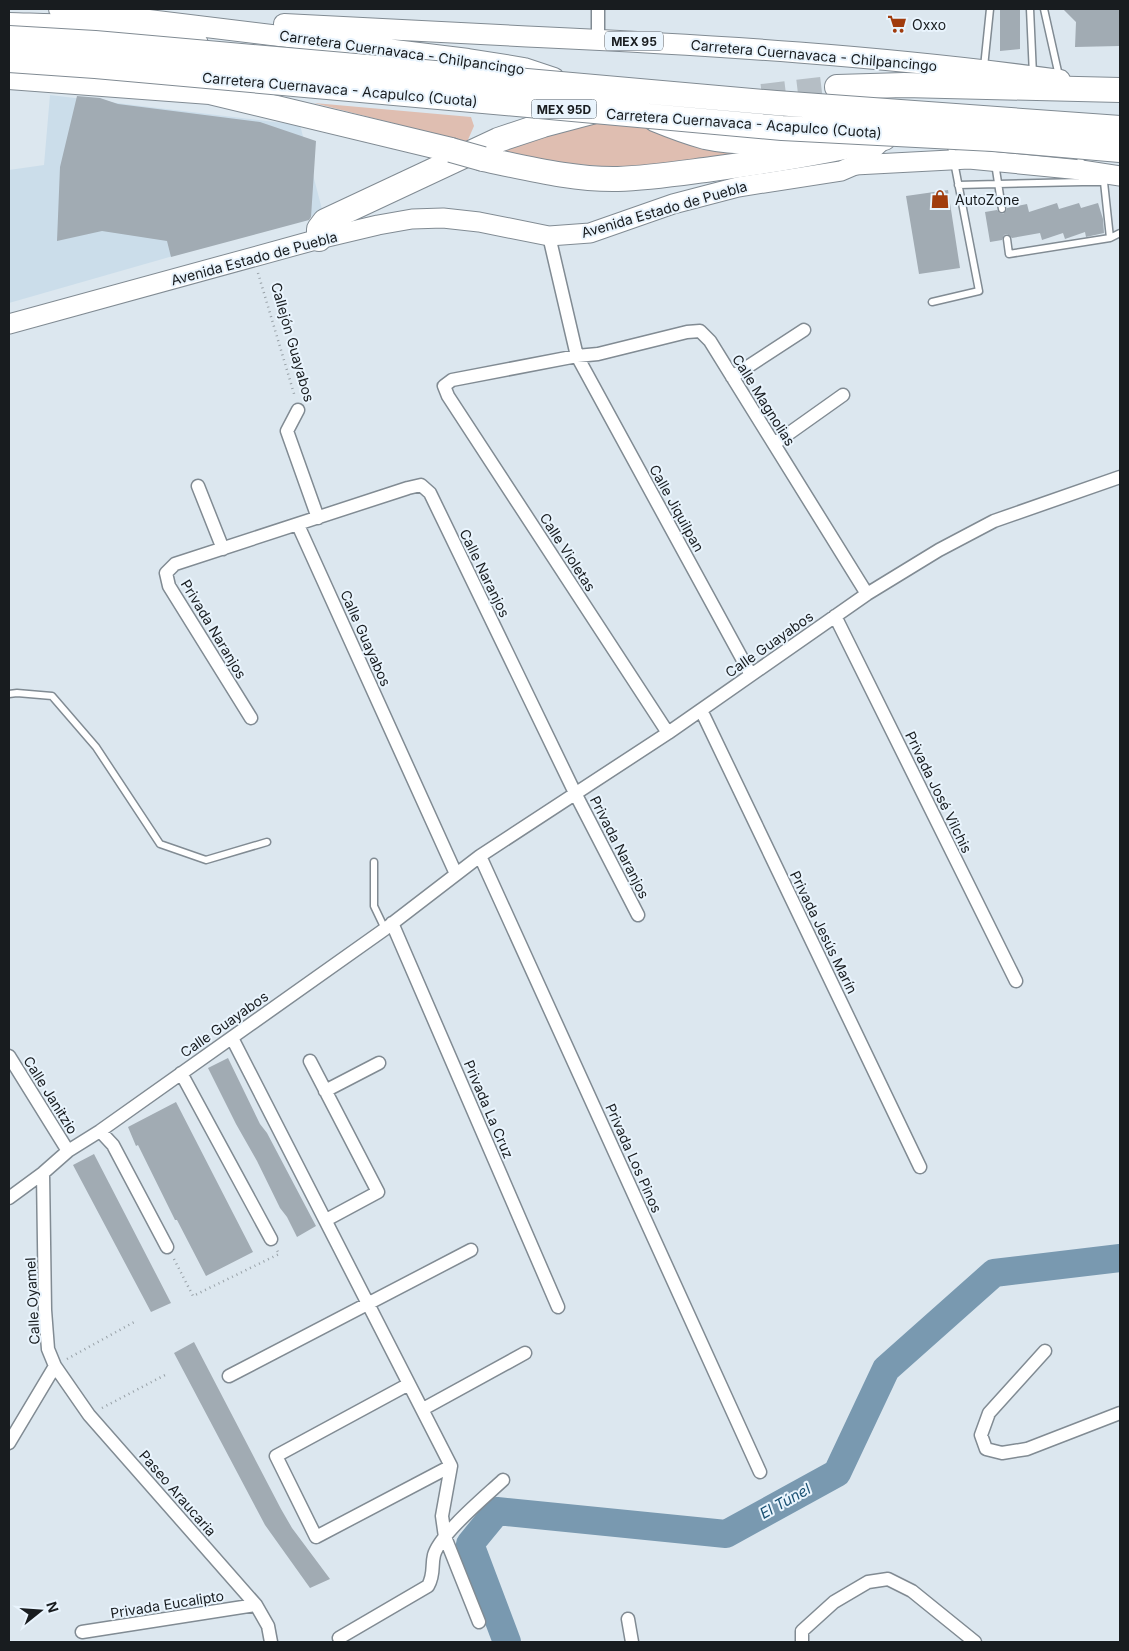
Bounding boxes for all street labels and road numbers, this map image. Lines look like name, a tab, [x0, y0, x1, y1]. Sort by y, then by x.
street label: Carretera Cuernavaca - Chilpancingo	[278, 26, 526, 78]
road number: MEX 95	[605, 31, 663, 50]
street label: Carretera Cuernavaca - Chilpancingo	[690, 36, 938, 74]
street label: Carretera Cuernavaca - Acapulco (Cuota)	[202, 68, 478, 110]
road number: MEX 95D	[532, 100, 596, 118]
street label: Carretera Cuernavaca - Acapulco (Cuota)	[606, 105, 882, 141]
street label: Avenida Estado de Puebla	[579, 177, 749, 241]
street label: Avenida Estado de Puebla	[169, 228, 339, 288]
street label: Callejón Guayabos	[268, 280, 318, 404]
street label: Calle Magnolias	[729, 351, 799, 449]
street label: Calle Jiquilpan	[646, 462, 708, 554]
street label: Calle Violetas	[536, 510, 600, 594]
street label: Calle Naranjos	[456, 526, 514, 620]
street label: Privada Naranjos	[178, 576, 250, 682]
street label: Calle Guayabos	[337, 587, 395, 689]
street label: Calle Guayabos	[722, 607, 816, 681]
street label: Privada José Vilchis	[902, 728, 976, 856]
street label: Privada Naranjos	[587, 793, 653, 901]
street label: Privada Jesús Marín	[787, 868, 861, 996]
street label: Calle Guayabos	[177, 987, 271, 1061]
street label: Calle Janitzio	[20, 1053, 82, 1137]
street label: Privada La Cruz	[461, 1057, 517, 1161]
street label: Privada Los Pinos	[602, 1101, 666, 1215]
street label: Calle Oyamel	[21, 1257, 43, 1345]
street label: Paseo Araucaria	[136, 1446, 220, 1540]
street label: Privada Eucalipto	[109, 1587, 225, 1621]

